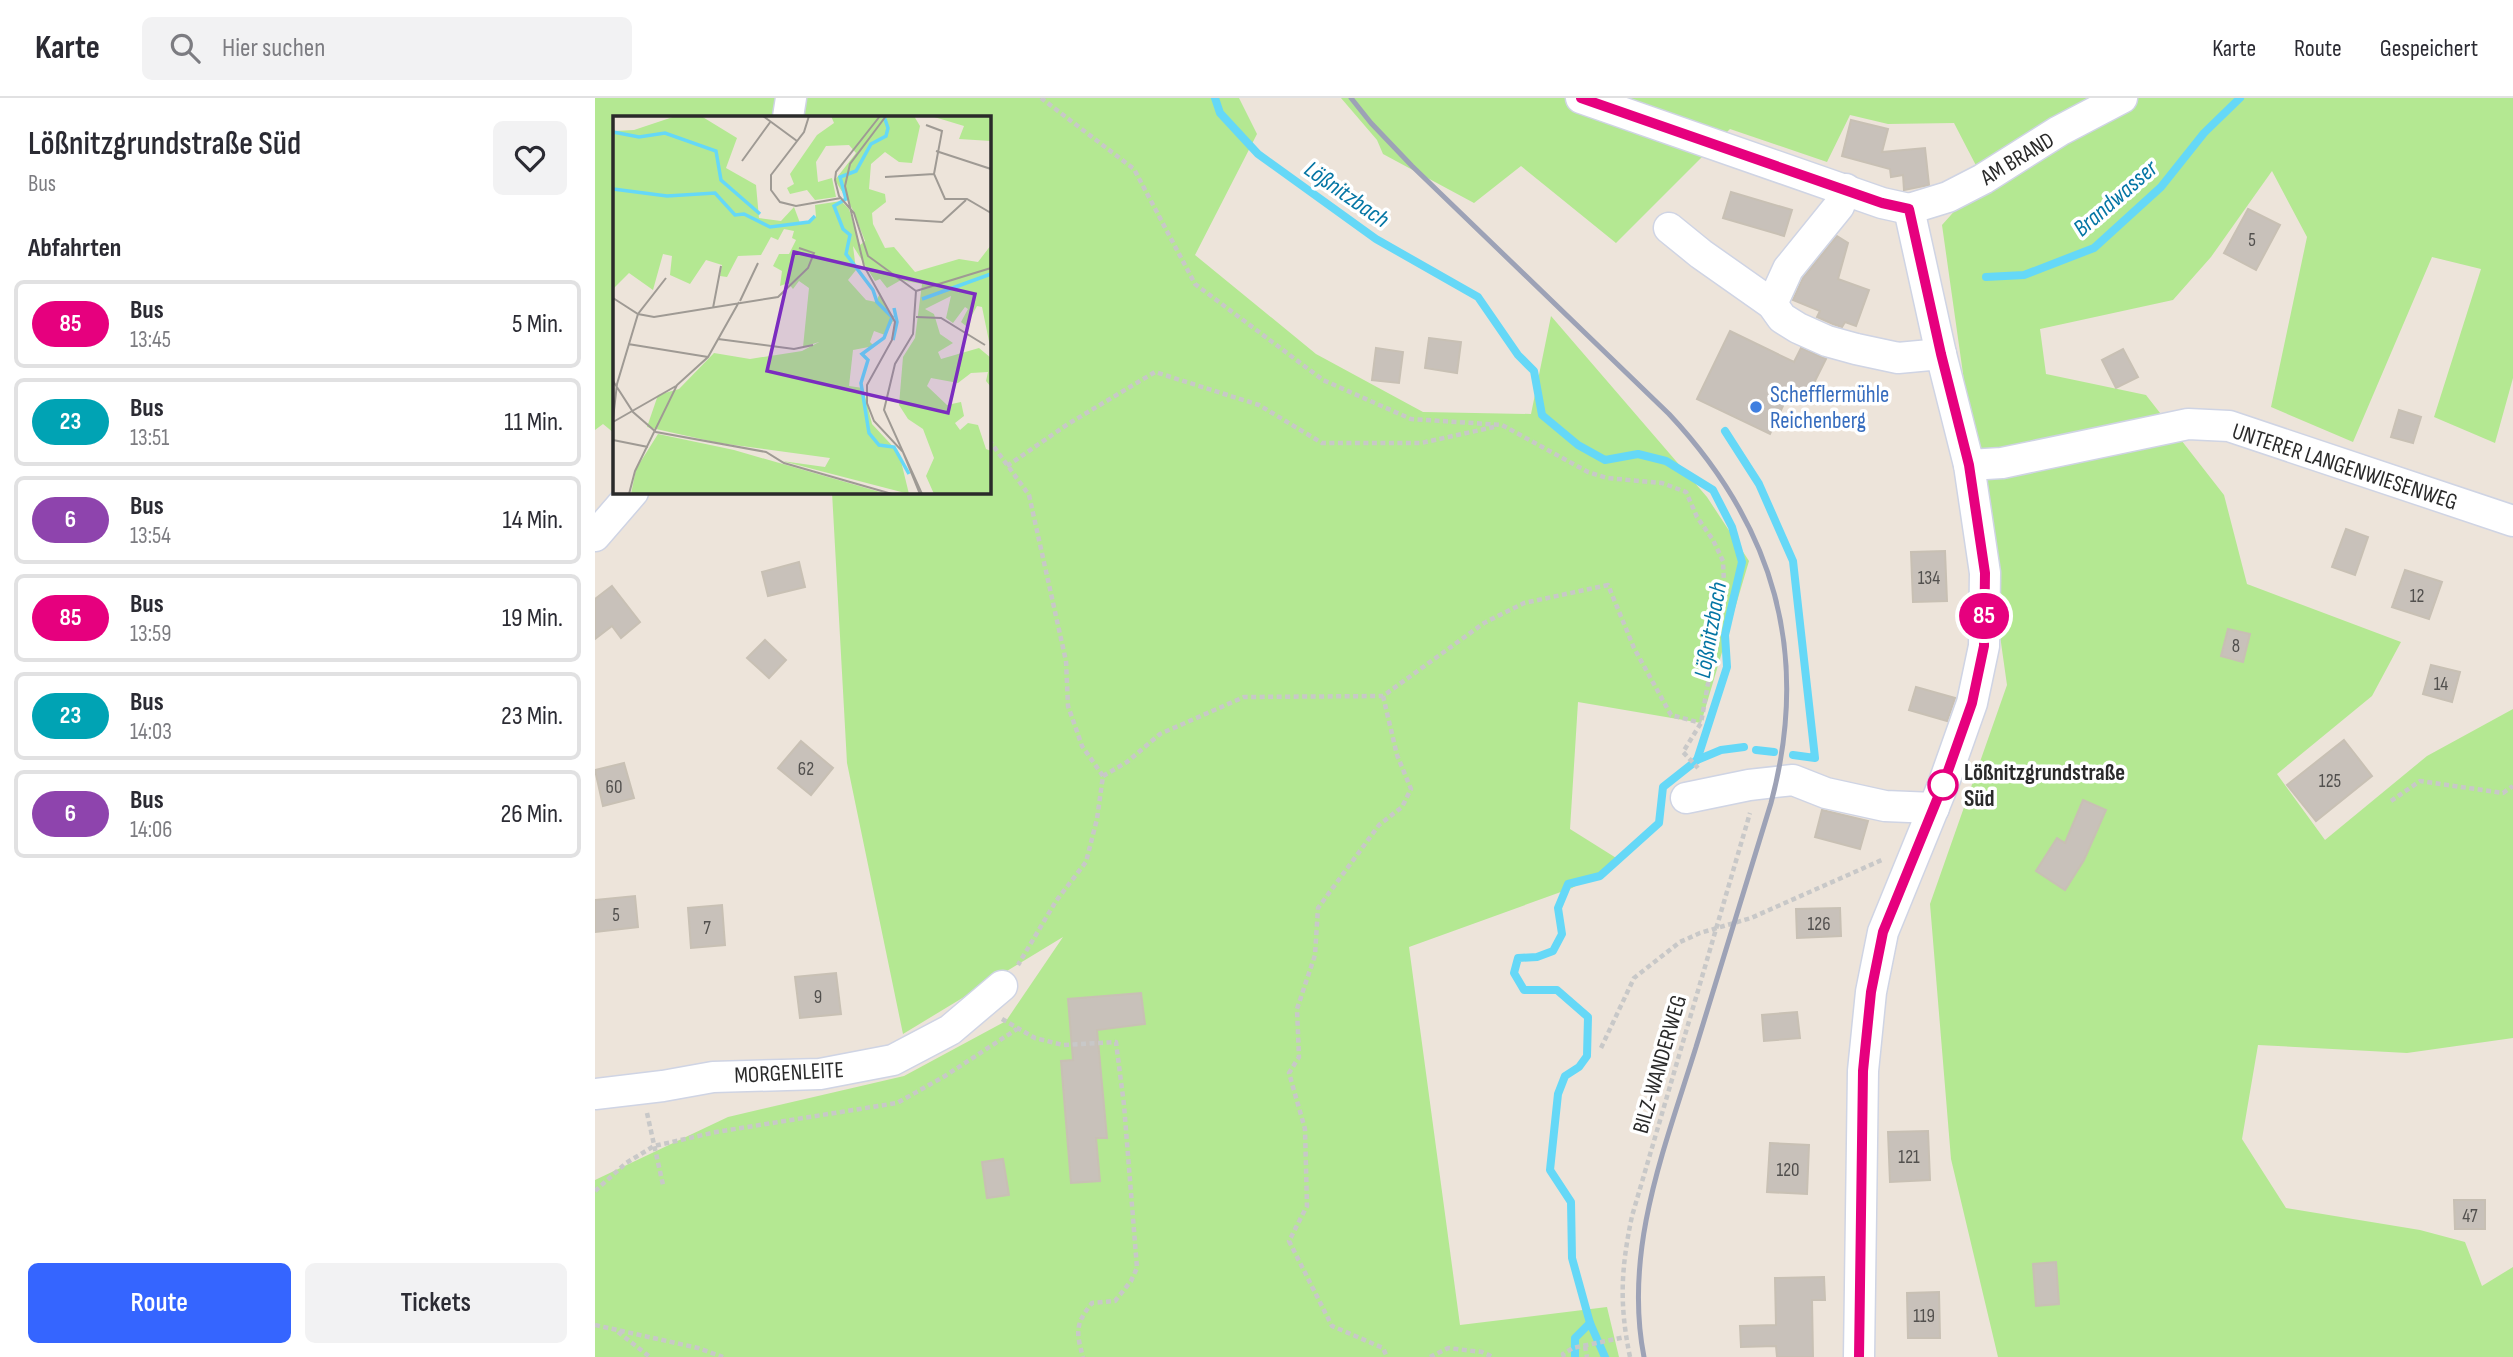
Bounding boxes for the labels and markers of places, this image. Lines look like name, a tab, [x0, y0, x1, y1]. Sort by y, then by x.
place label: Schefflermühle Reichenberg	[1770, 381, 1889, 435]
marker: Schefflermühle Reichenberg	[1748, 399, 1764, 415]
place label: Lößnitzgrundstraße Süd	[1964, 759, 2125, 813]
marker: Lößnitzgrundstraße Süd	[1928, 770, 1958, 800]

